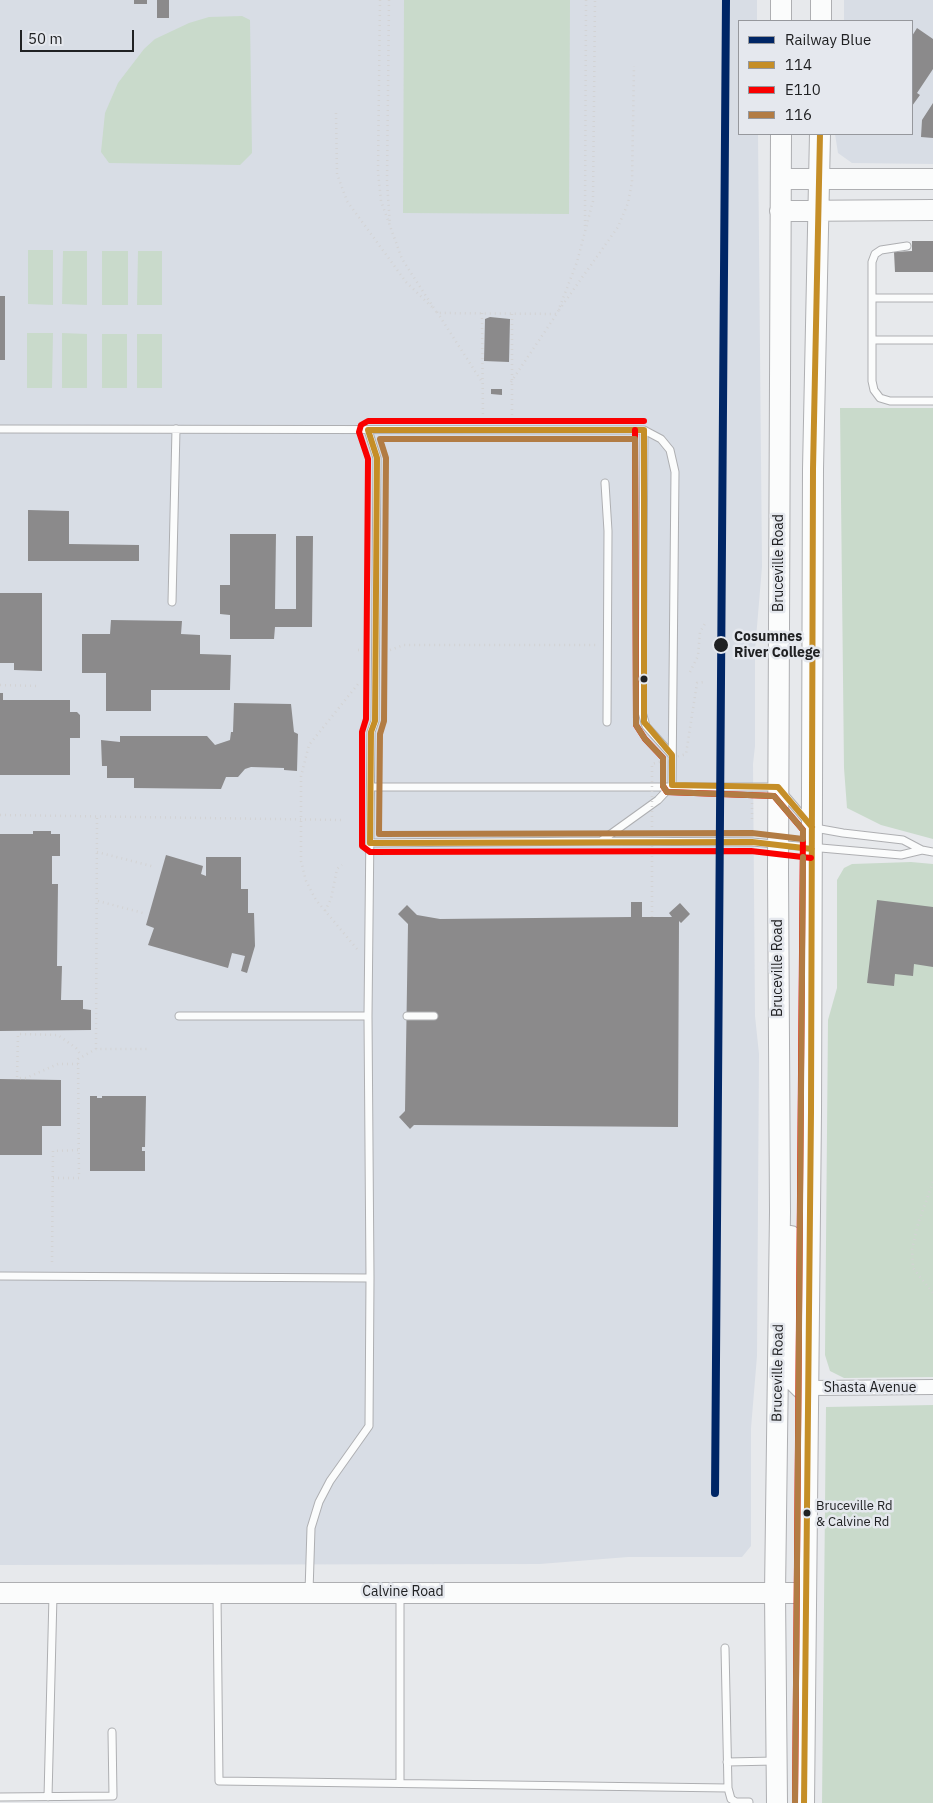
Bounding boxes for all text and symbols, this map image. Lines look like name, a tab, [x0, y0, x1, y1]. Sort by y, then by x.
scale bar	[22, 20, 136, 52]
legend	[738, 20, 913, 135]
text: 50 m	[28, 29, 63, 48]
text: Railway Blue	[785, 30, 871, 49]
text: 114	[785, 55, 812, 74]
text: E110	[785, 80, 821, 99]
text: 116	[785, 105, 812, 124]
street label: Bruceville Road	[771, 514, 787, 612]
place label: Cosumnes River College	[734, 629, 820, 662]
marker: Cosumnes River College	[712, 636, 730, 654]
unlabelled marker	[639, 674, 649, 684]
street label: Bruceville Road	[770, 919, 786, 1017]
street label: Bruceville Road	[769, 1324, 787, 1422]
street label: Shasta Avenue	[824, 1380, 916, 1396]
place label: Bruceville Rd & Calvine Rd	[816, 1498, 893, 1529]
marker: Bruceville Rd & Calvine Rd	[802, 1508, 812, 1518]
street label: Calvine Road	[362, 1584, 444, 1600]

